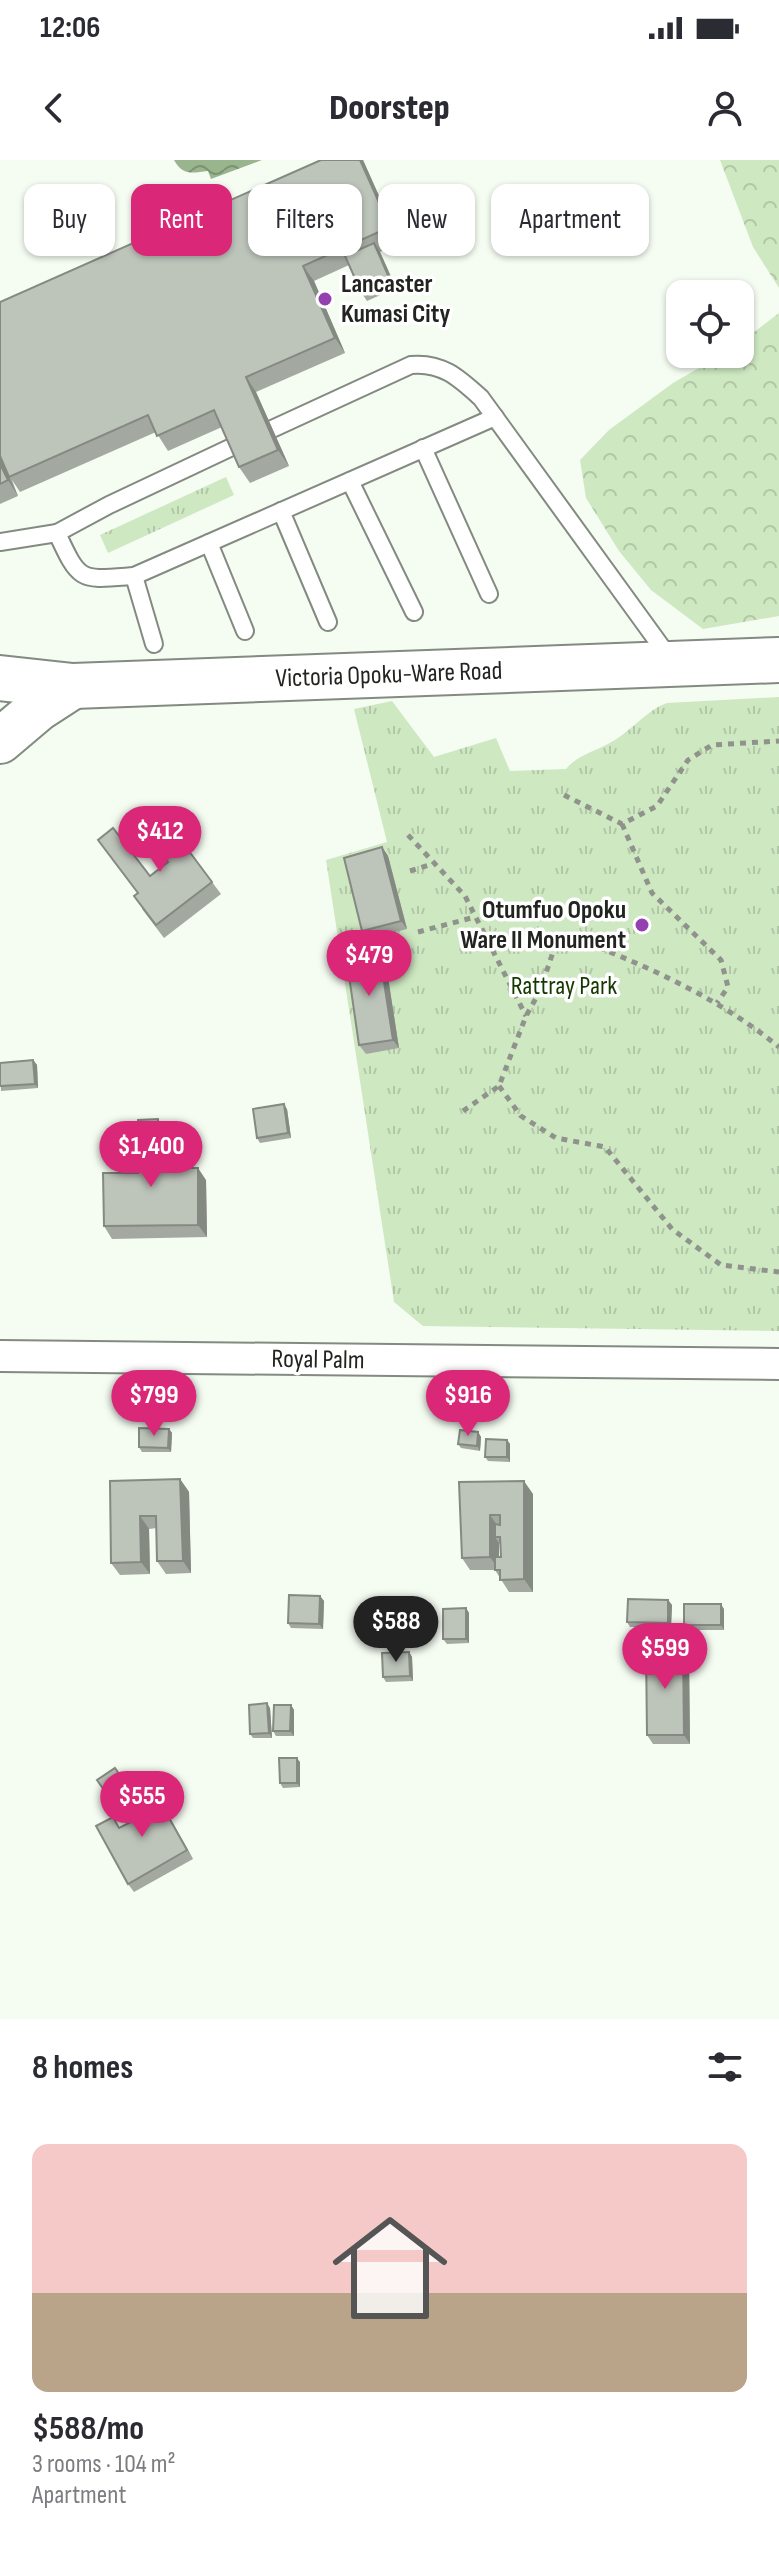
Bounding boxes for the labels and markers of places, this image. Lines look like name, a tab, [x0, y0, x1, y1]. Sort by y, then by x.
place label: Lancaster Kumasi City	[341, 269, 450, 330]
marker: Lancaster Kumasi City	[316, 290, 334, 308]
pin: $412	[113, 806, 207, 874]
place label: Otumfuo Opoku Ware II Monument	[460, 895, 626, 956]
marker: Otumfuo Opoku Ware II Monument	[633, 916, 651, 934]
pin: $479	[322, 930, 416, 998]
pin: $1,400	[86, 1121, 216, 1189]
pin: $799	[107, 1370, 201, 1438]
pin: $916	[421, 1370, 515, 1438]
pin: $588	[349, 1596, 443, 1664]
pin: $599	[618, 1623, 712, 1691]
pin: $555	[95, 1771, 189, 1839]

